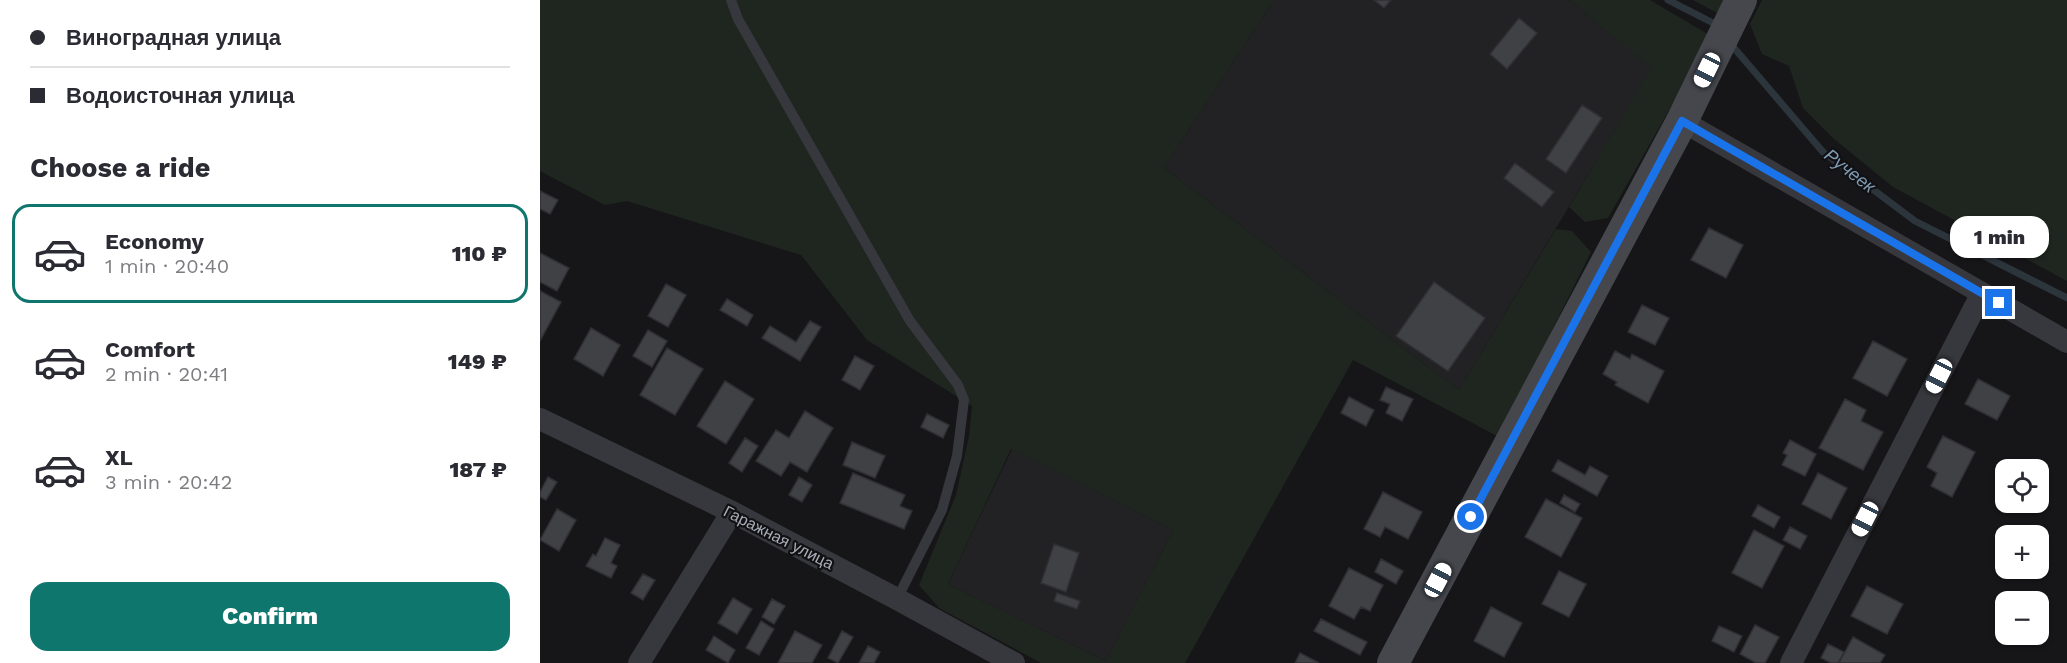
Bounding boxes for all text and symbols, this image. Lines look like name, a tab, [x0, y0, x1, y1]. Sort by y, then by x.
text: Виноградная улица	[66, 25, 281, 50]
car	[1691, 50, 1723, 90]
text: Водоисточная улица	[66, 83, 294, 108]
water label: Ручеек	[1821, 144, 1881, 198]
text: Choose a ride	[30, 152, 210, 184]
callout: 1 min	[1950, 216, 2048, 258]
text: 1 min	[1974, 225, 2025, 249]
icon: car	[33, 227, 87, 281]
text: Economy	[105, 229, 204, 254]
text: 110 ₽	[452, 241, 507, 266]
text: 1 min · 20:40	[105, 254, 229, 278]
route end	[1985, 289, 2012, 316]
icon: car	[33, 335, 87, 389]
text: Comfort	[105, 337, 195, 362]
text: 149 ₽	[448, 349, 507, 374]
car	[1923, 356, 1955, 396]
text: 2 min · 20:41	[105, 362, 228, 386]
icon: car	[33, 443, 87, 497]
text: XL	[105, 445, 133, 470]
text: 187 ₽	[449, 457, 507, 482]
map controls	[1995, 459, 2049, 645]
button: locate	[1995, 459, 2049, 513]
text: 3 min · 20:42	[105, 470, 232, 494]
car	[1849, 499, 1881, 539]
street label: Гаражная улица	[721, 502, 837, 573]
route start	[1457, 503, 1484, 530]
button: +	[1995, 525, 2049, 579]
car	[1422, 560, 1454, 600]
button: Confirm	[30, 582, 510, 651]
button: −	[1995, 591, 2049, 645]

